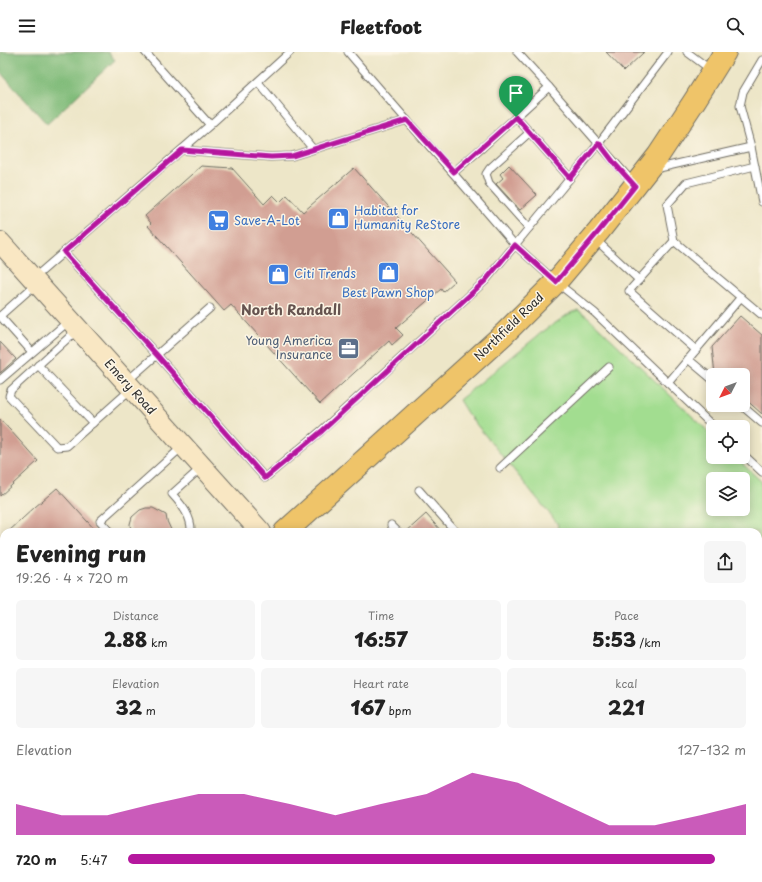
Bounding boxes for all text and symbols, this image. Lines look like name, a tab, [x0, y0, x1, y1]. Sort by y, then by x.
text: Fleetfoot	[340, 13, 422, 40]
icon: menu	[16, 15, 38, 37]
icon: search	[724, 15, 746, 37]
pin	[499, 76, 533, 117]
icon: arrive	[505, 82, 527, 104]
place label: Habitat for Humanity ReStore	[354, 201, 460, 233]
shop icon: Habitat for Humanity ReStore	[326, 205, 352, 231]
supermarket icon: Save-A-Lot	[205, 208, 231, 234]
place label: Save-A-Lot	[234, 211, 300, 229]
shop icon: Best Pawn Shop	[375, 259, 401, 285]
shop icon: Citi Trends	[265, 261, 291, 287]
place label: Citi Trends	[294, 264, 356, 282]
place label: Best Pawn Shop	[342, 283, 434, 301]
street label: Northfield Road	[469, 288, 547, 364]
district label: North Randall	[241, 299, 341, 320]
place label: Young America Insurance	[245, 331, 332, 363]
office icon: Young America Insurance	[335, 335, 361, 361]
street label: Emery Road	[101, 354, 161, 418]
north arrow	[706, 368, 750, 412]
map controls	[706, 368, 750, 516]
button: locate	[706, 420, 750, 464]
button: layers	[706, 472, 750, 516]
text: Evening run	[16, 536, 146, 569]
button: share	[704, 541, 746, 583]
text: 19:26 · 4 × 720 m	[16, 568, 128, 587]
text: Distance	[113, 607, 159, 624]
text: Time	[368, 607, 394, 624]
text: Pace	[614, 607, 639, 624]
text: 2.88	[104, 624, 147, 654]
text: 16:57	[354, 624, 408, 654]
text: 5:53	[592, 624, 636, 654]
text: km	[147, 634, 168, 651]
text: /km	[636, 634, 661, 651]
text: Elevation	[112, 675, 159, 692]
text: Heart rate	[353, 675, 409, 692]
text: kcal	[615, 675, 637, 692]
text: 32	[115, 692, 142, 722]
text: 167	[351, 692, 385, 722]
text: 221	[608, 692, 645, 722]
text: m	[142, 702, 156, 719]
text: bpm	[385, 702, 411, 719]
text: Elevation	[16, 740, 72, 759]
text: 127–132 m	[678, 740, 746, 759]
text: 720 m	[16, 850, 57, 869]
text: 5:47	[80, 850, 107, 869]

